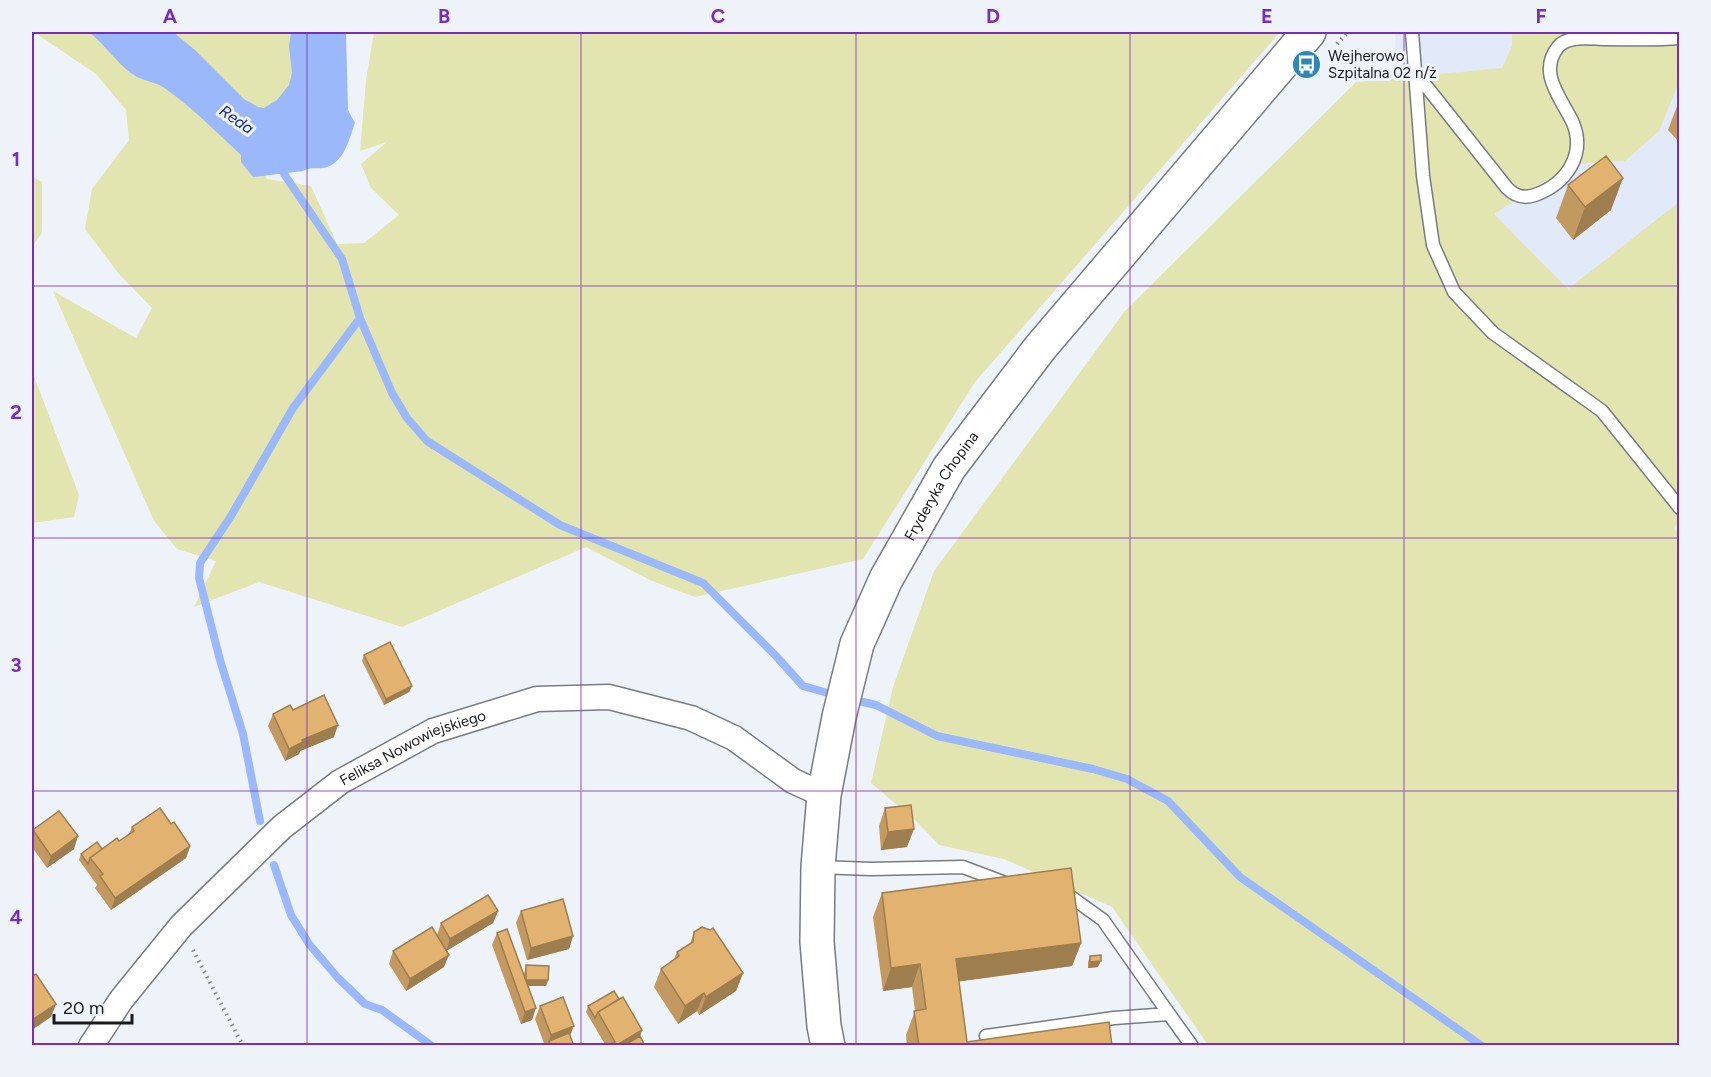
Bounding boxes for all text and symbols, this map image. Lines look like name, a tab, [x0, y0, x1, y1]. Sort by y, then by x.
text: A	[163, 4, 178, 28]
text: B	[438, 4, 450, 28]
text: C	[711, 4, 725, 28]
text: D	[986, 4, 1000, 28]
text: E	[1261, 4, 1273, 28]
text: F	[1535, 4, 1547, 28]
place label: Wejherowo Szpitalna 02 n/ż	[1328, 47, 1437, 82]
bus stop icon: Wejherowo Szpitalna 02 n/ż	[1291, 49, 1323, 81]
water label: Reda	[216, 101, 258, 138]
text: 1	[12, 147, 20, 171]
text: 2	[10, 400, 22, 424]
street label: Fryderyka Chopina	[901, 428, 982, 544]
text: 3	[10, 653, 22, 677]
street label: Feliksa Nowowiejskiego	[337, 706, 488, 789]
text: 4	[10, 905, 23, 929]
scale bar	[54, 987, 132, 1025]
text: 20 m	[63, 997, 104, 1019]

